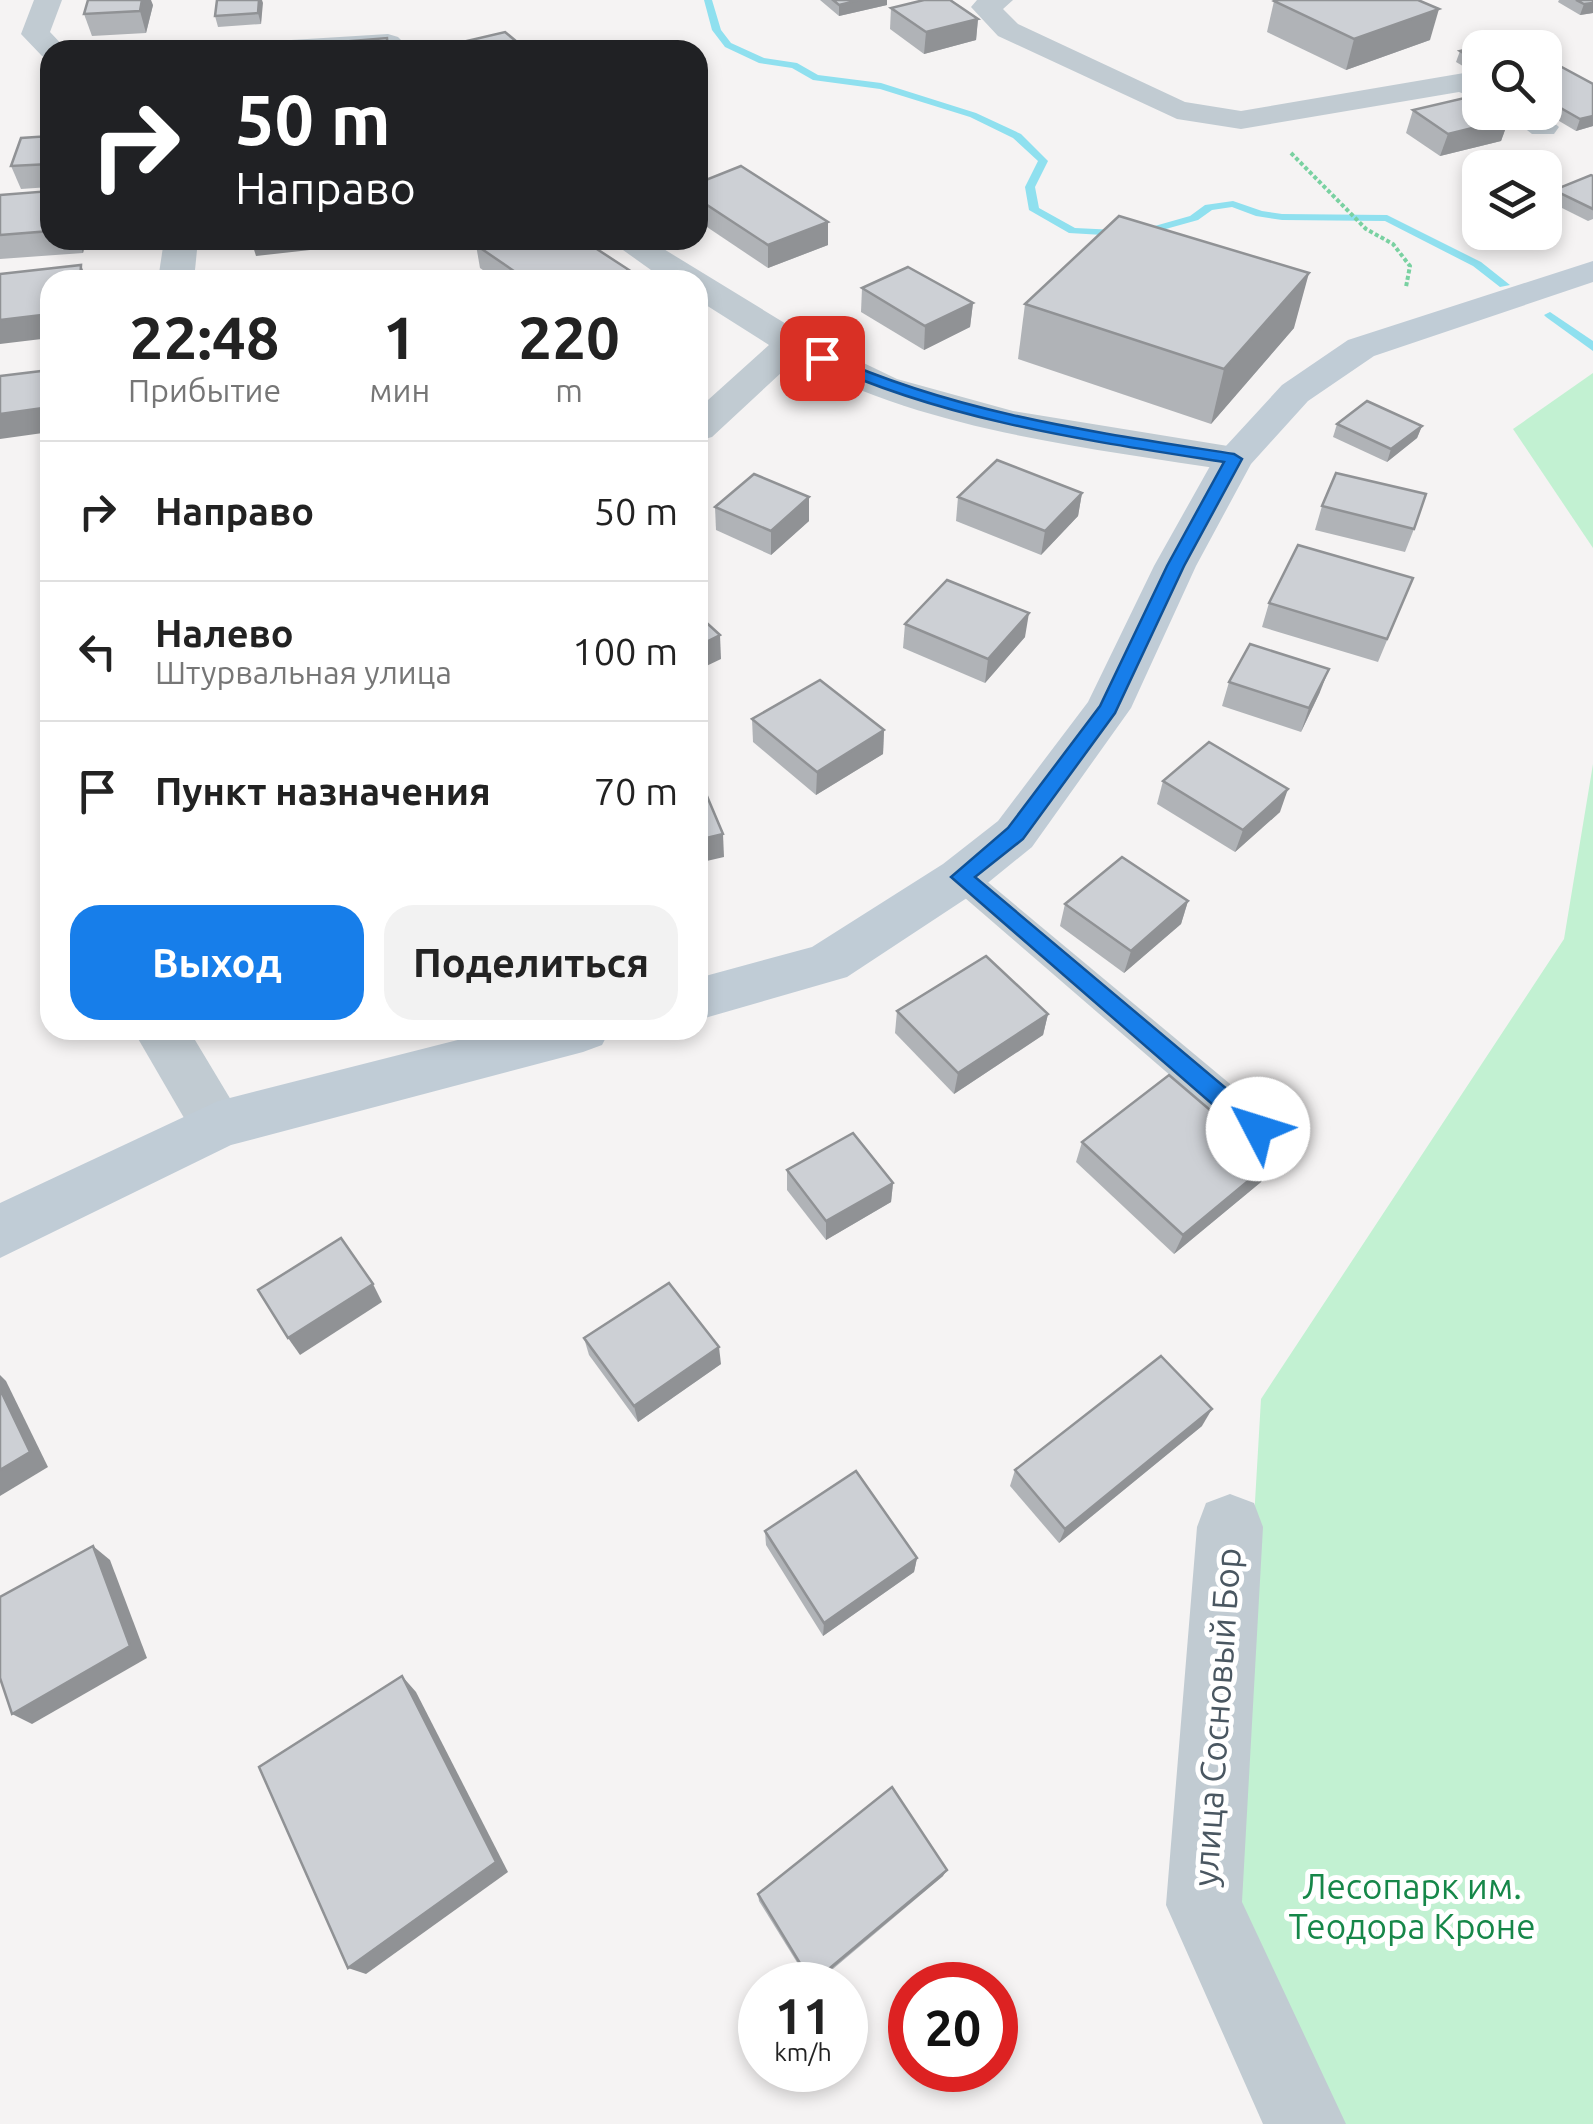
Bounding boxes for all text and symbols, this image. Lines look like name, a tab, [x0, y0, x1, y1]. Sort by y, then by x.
map controls	[1462, 30, 1562, 250]
button: search	[1462, 30, 1562, 130]
icon: right	[70, 80, 200, 210]
text: 50 m	[235, 80, 391, 158]
button: layers	[1462, 150, 1562, 250]
text: Направо	[235, 162, 416, 213]
text: 22:48	[130, 303, 280, 370]
text: 1	[383, 303, 417, 370]
text: 220	[518, 303, 620, 370]
pin	[780, 316, 865, 401]
icon: arrive	[795, 331, 850, 386]
text: Прибытие	[128, 372, 281, 408]
text: мин	[369, 372, 430, 408]
text: m	[555, 372, 583, 408]
icon: right	[70, 484, 125, 539]
text: Направо	[155, 490, 314, 532]
text: 50 m	[594, 490, 678, 532]
text: Налево	[155, 612, 294, 654]
icon: left	[70, 624, 125, 679]
text: 100 m	[572, 630, 678, 672]
text: Штурвальная улица	[155, 654, 452, 690]
icon: arrive	[70, 764, 125, 819]
text: Пункт назначения	[155, 770, 491, 812]
text: 70 m	[594, 770, 678, 812]
button: Выход	[70, 905, 364, 1020]
button: Поделиться	[384, 905, 678, 1020]
position arrow	[1206, 1077, 1310, 1181]
street label: улица Сосновый Бор	[1184, 1546, 1248, 1888]
park label: Лесопарк им. Теодора Кроне	[1288, 1866, 1536, 1946]
speed limit sign: 20	[888, 1962, 1018, 2092]
text: 11	[775, 1987, 831, 2043]
text: km/h	[774, 2038, 832, 2066]

